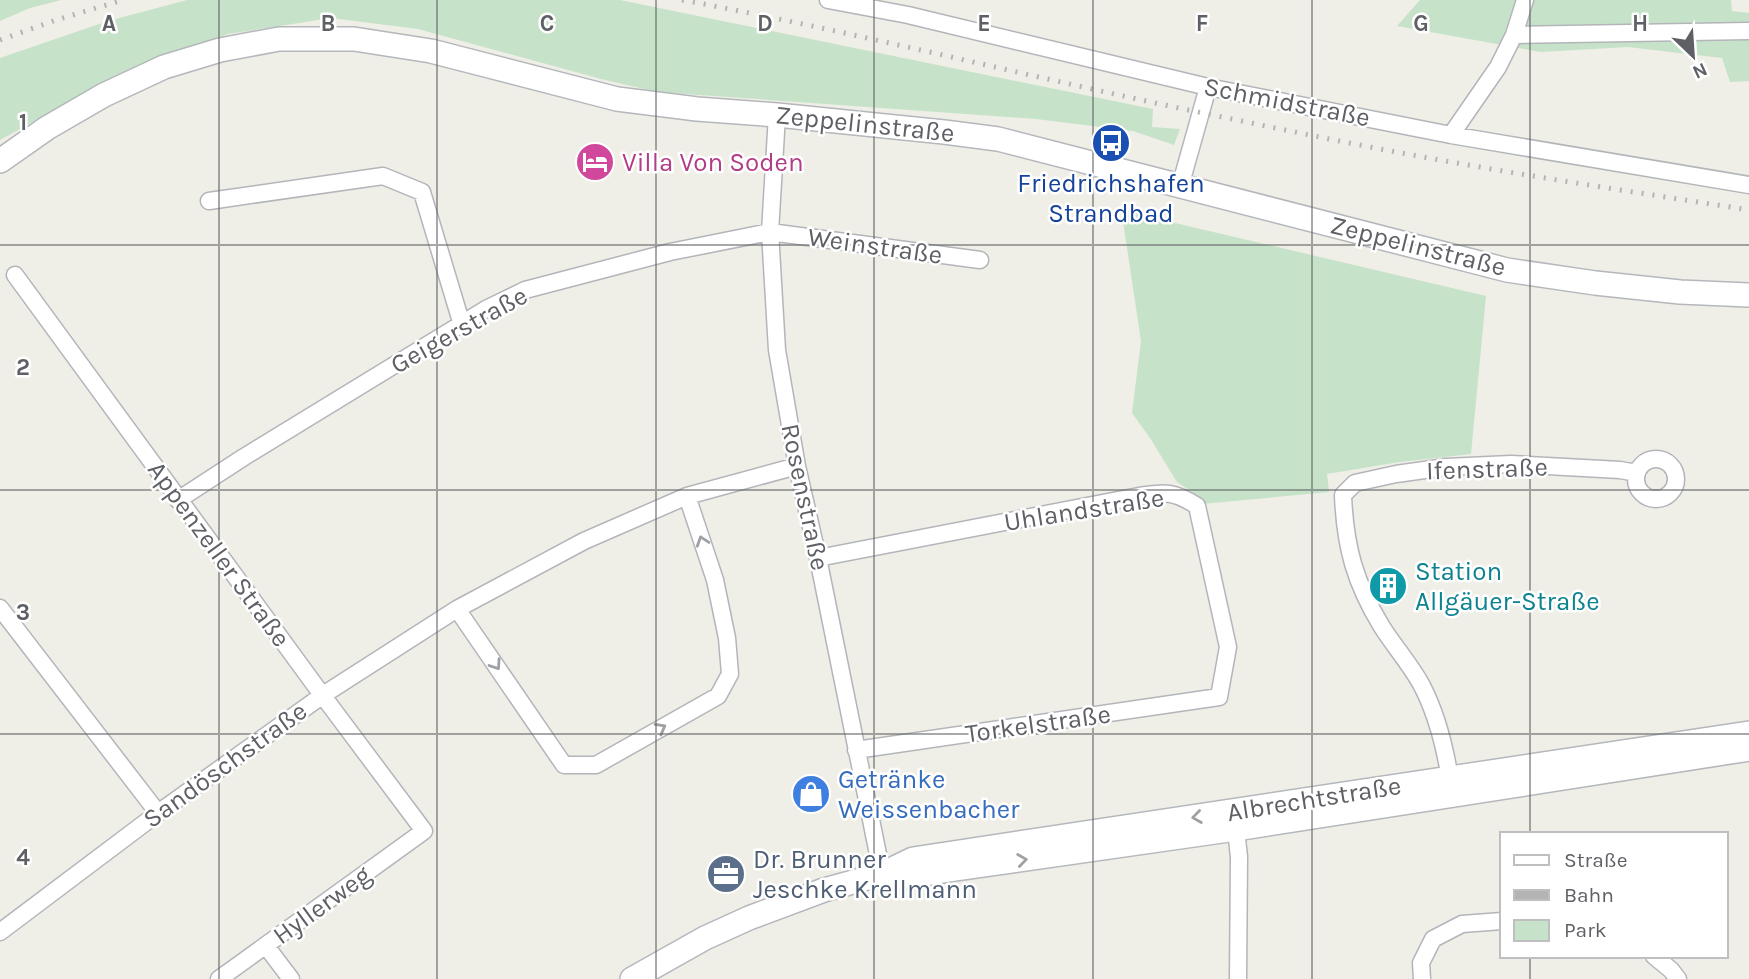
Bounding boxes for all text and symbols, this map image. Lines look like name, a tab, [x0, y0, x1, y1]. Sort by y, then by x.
text: A	[102, 10, 116, 37]
text: B	[321, 10, 335, 37]
text: C	[540, 10, 554, 37]
text: D	[757, 10, 773, 37]
text: E	[977, 10, 991, 37]
text: F	[1196, 10, 1208, 37]
text: G	[1413, 10, 1429, 37]
text: H	[1632, 10, 1648, 37]
north arrow	[1658, 21, 1728, 91]
text: N	[1689, 58, 1711, 83]
street label: Schmidstraße	[1201, 71, 1373, 133]
street label: Zeppelinstraße	[774, 99, 956, 149]
text: 1	[19, 109, 27, 136]
bus stop icon: Friedrichshafen Strandbad	[1090, 122, 1132, 164]
hotel icon: Villa Von Soden	[574, 141, 616, 183]
place label: Villa Von Soden	[622, 147, 804, 178]
place label: Friedrichshafen Strandbad	[1017, 168, 1205, 229]
street label: Zeppelinstraße	[1327, 209, 1509, 283]
street label: Weinstraße	[806, 221, 944, 271]
street label: Geigerstraße	[385, 280, 533, 380]
text: 2	[16, 354, 30, 381]
street label: Rosenstraße	[774, 421, 836, 573]
street label: Ifenstraße	[1426, 451, 1548, 487]
street label: Appenzeller Straße	[141, 455, 297, 653]
street label: Uhlandstraße	[1002, 482, 1166, 538]
one-way arrow	[696, 535, 710, 548]
place label: Station Allgäuer-Straße	[1415, 556, 1600, 617]
building icon: Station Allgäuer-Straße	[1367, 565, 1409, 607]
text: 3	[16, 599, 30, 626]
one-way arrow	[487, 657, 500, 670]
street label: Sandöschstraße	[137, 695, 313, 835]
street label: Torkelstraße	[963, 698, 1113, 750]
one-way arrow	[654, 723, 666, 736]
place label: Getränke Weissenbacher	[838, 764, 1020, 825]
street label: Albrechtstraße	[1225, 770, 1403, 828]
shop icon: Getränke Weissenbacher	[790, 773, 832, 815]
one-way arrow	[1191, 809, 1203, 824]
legend	[1500, 832, 1728, 958]
text: 4	[16, 844, 30, 871]
place label: Dr. Brunner Jeschke Krellmann	[753, 844, 977, 905]
text: Straße	[1564, 848, 1627, 872]
office icon: Dr. Brunner Jeschke Krellmann	[705, 853, 747, 895]
one-way arrow	[1016, 853, 1028, 868]
street label: Hyllerweg	[267, 859, 377, 951]
text: Bahn	[1564, 883, 1614, 907]
text: Park	[1564, 918, 1607, 942]

